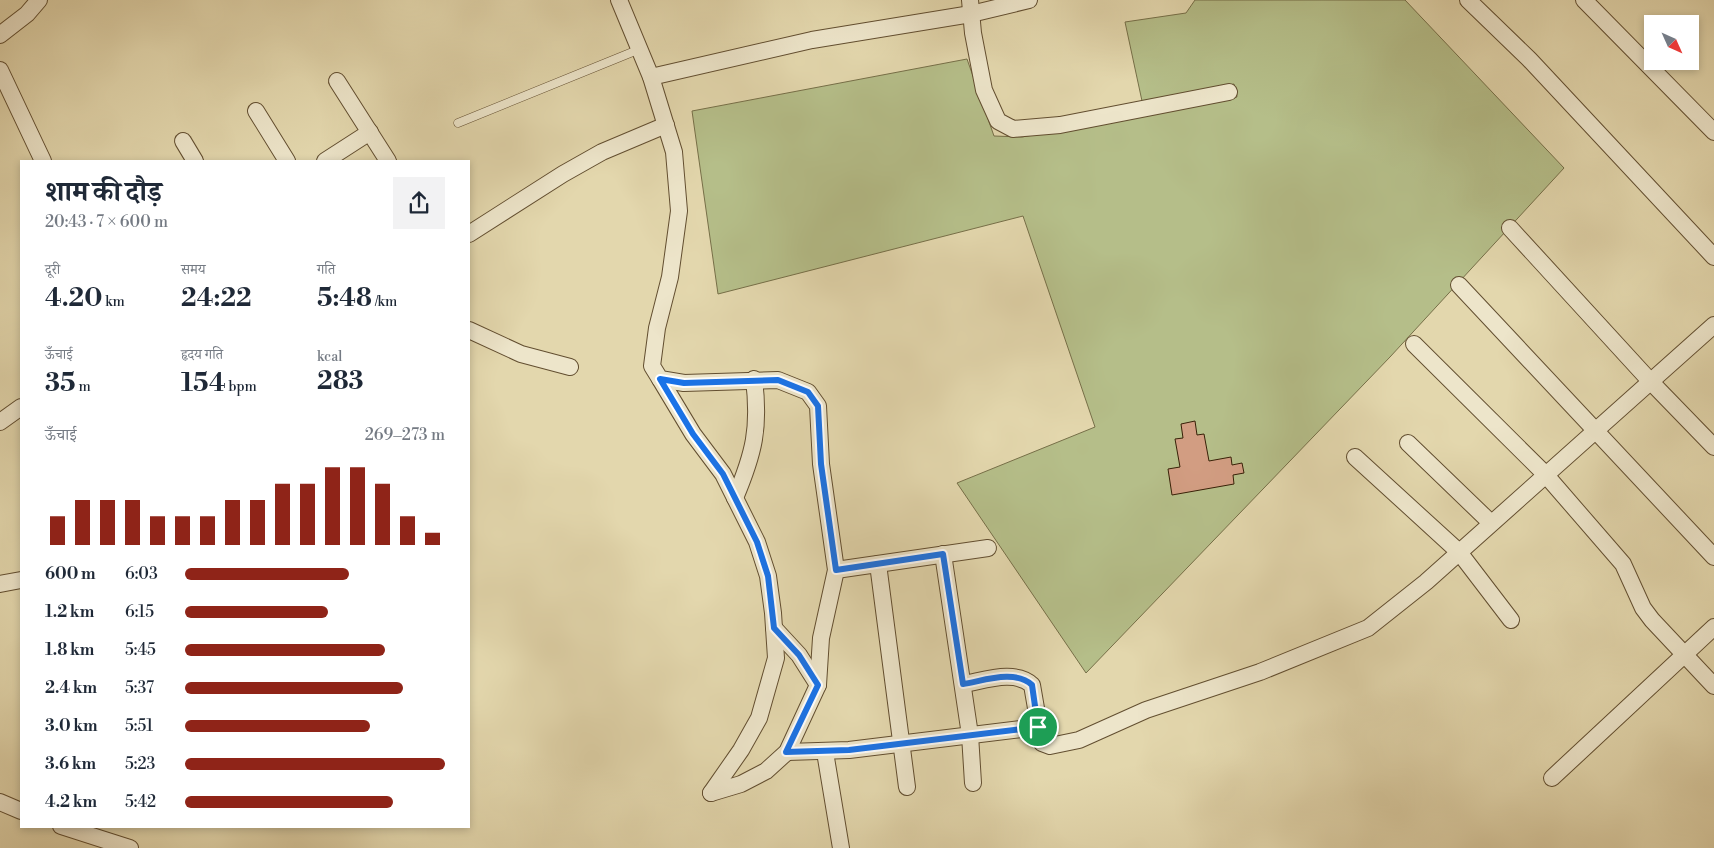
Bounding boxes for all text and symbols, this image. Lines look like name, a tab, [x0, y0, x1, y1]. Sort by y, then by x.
north arrow	[1644, 15, 1699, 70]
map controls	[1644, 15, 1699, 70]
text: शाम की दौड़	[45, 175, 162, 210]
button: share	[393, 177, 445, 229]
text: 20:43 · 7 × 600 m	[45, 212, 168, 232]
text: दूरी	[45, 261, 60, 279]
text: समय	[181, 261, 206, 279]
text: गति	[317, 261, 335, 279]
text: 4.20	[45, 283, 102, 314]
text: 24:22	[181, 283, 252, 314]
text: 5:48	[317, 283, 372, 314]
text: km	[102, 293, 125, 311]
text: /km	[372, 293, 397, 311]
text: ऊँचाई	[45, 346, 73, 364]
text: हृदय गति	[181, 346, 223, 364]
text: kcal	[317, 348, 342, 366]
text: 283	[317, 366, 364, 397]
text: 35	[45, 368, 76, 399]
text: 154	[181, 368, 226, 399]
text: m	[76, 378, 91, 396]
text: bpm	[226, 378, 257, 396]
text: ऊँचाई	[45, 425, 77, 445]
text: 269–273 m	[365, 425, 445, 445]
text: 600 m	[45, 564, 95, 584]
text: 6:03	[125, 564, 158, 584]
text: 1.2 km	[45, 602, 94, 622]
text: 6:15	[125, 602, 154, 622]
text: 1.8 km	[45, 640, 94, 660]
text: 5:45	[125, 640, 156, 660]
text: 2.4 km	[45, 678, 97, 698]
text: 5:37	[125, 678, 154, 698]
pin	[1017, 706, 1059, 748]
icon: arrive	[1024, 713, 1052, 741]
text: 3.0 km	[45, 716, 98, 736]
text: 5:51	[125, 716, 153, 736]
text: 3.6 km	[45, 754, 96, 774]
text: 5:23	[125, 754, 155, 774]
text: 4.2 km	[45, 792, 97, 812]
text: 5:42	[125, 792, 156, 812]

